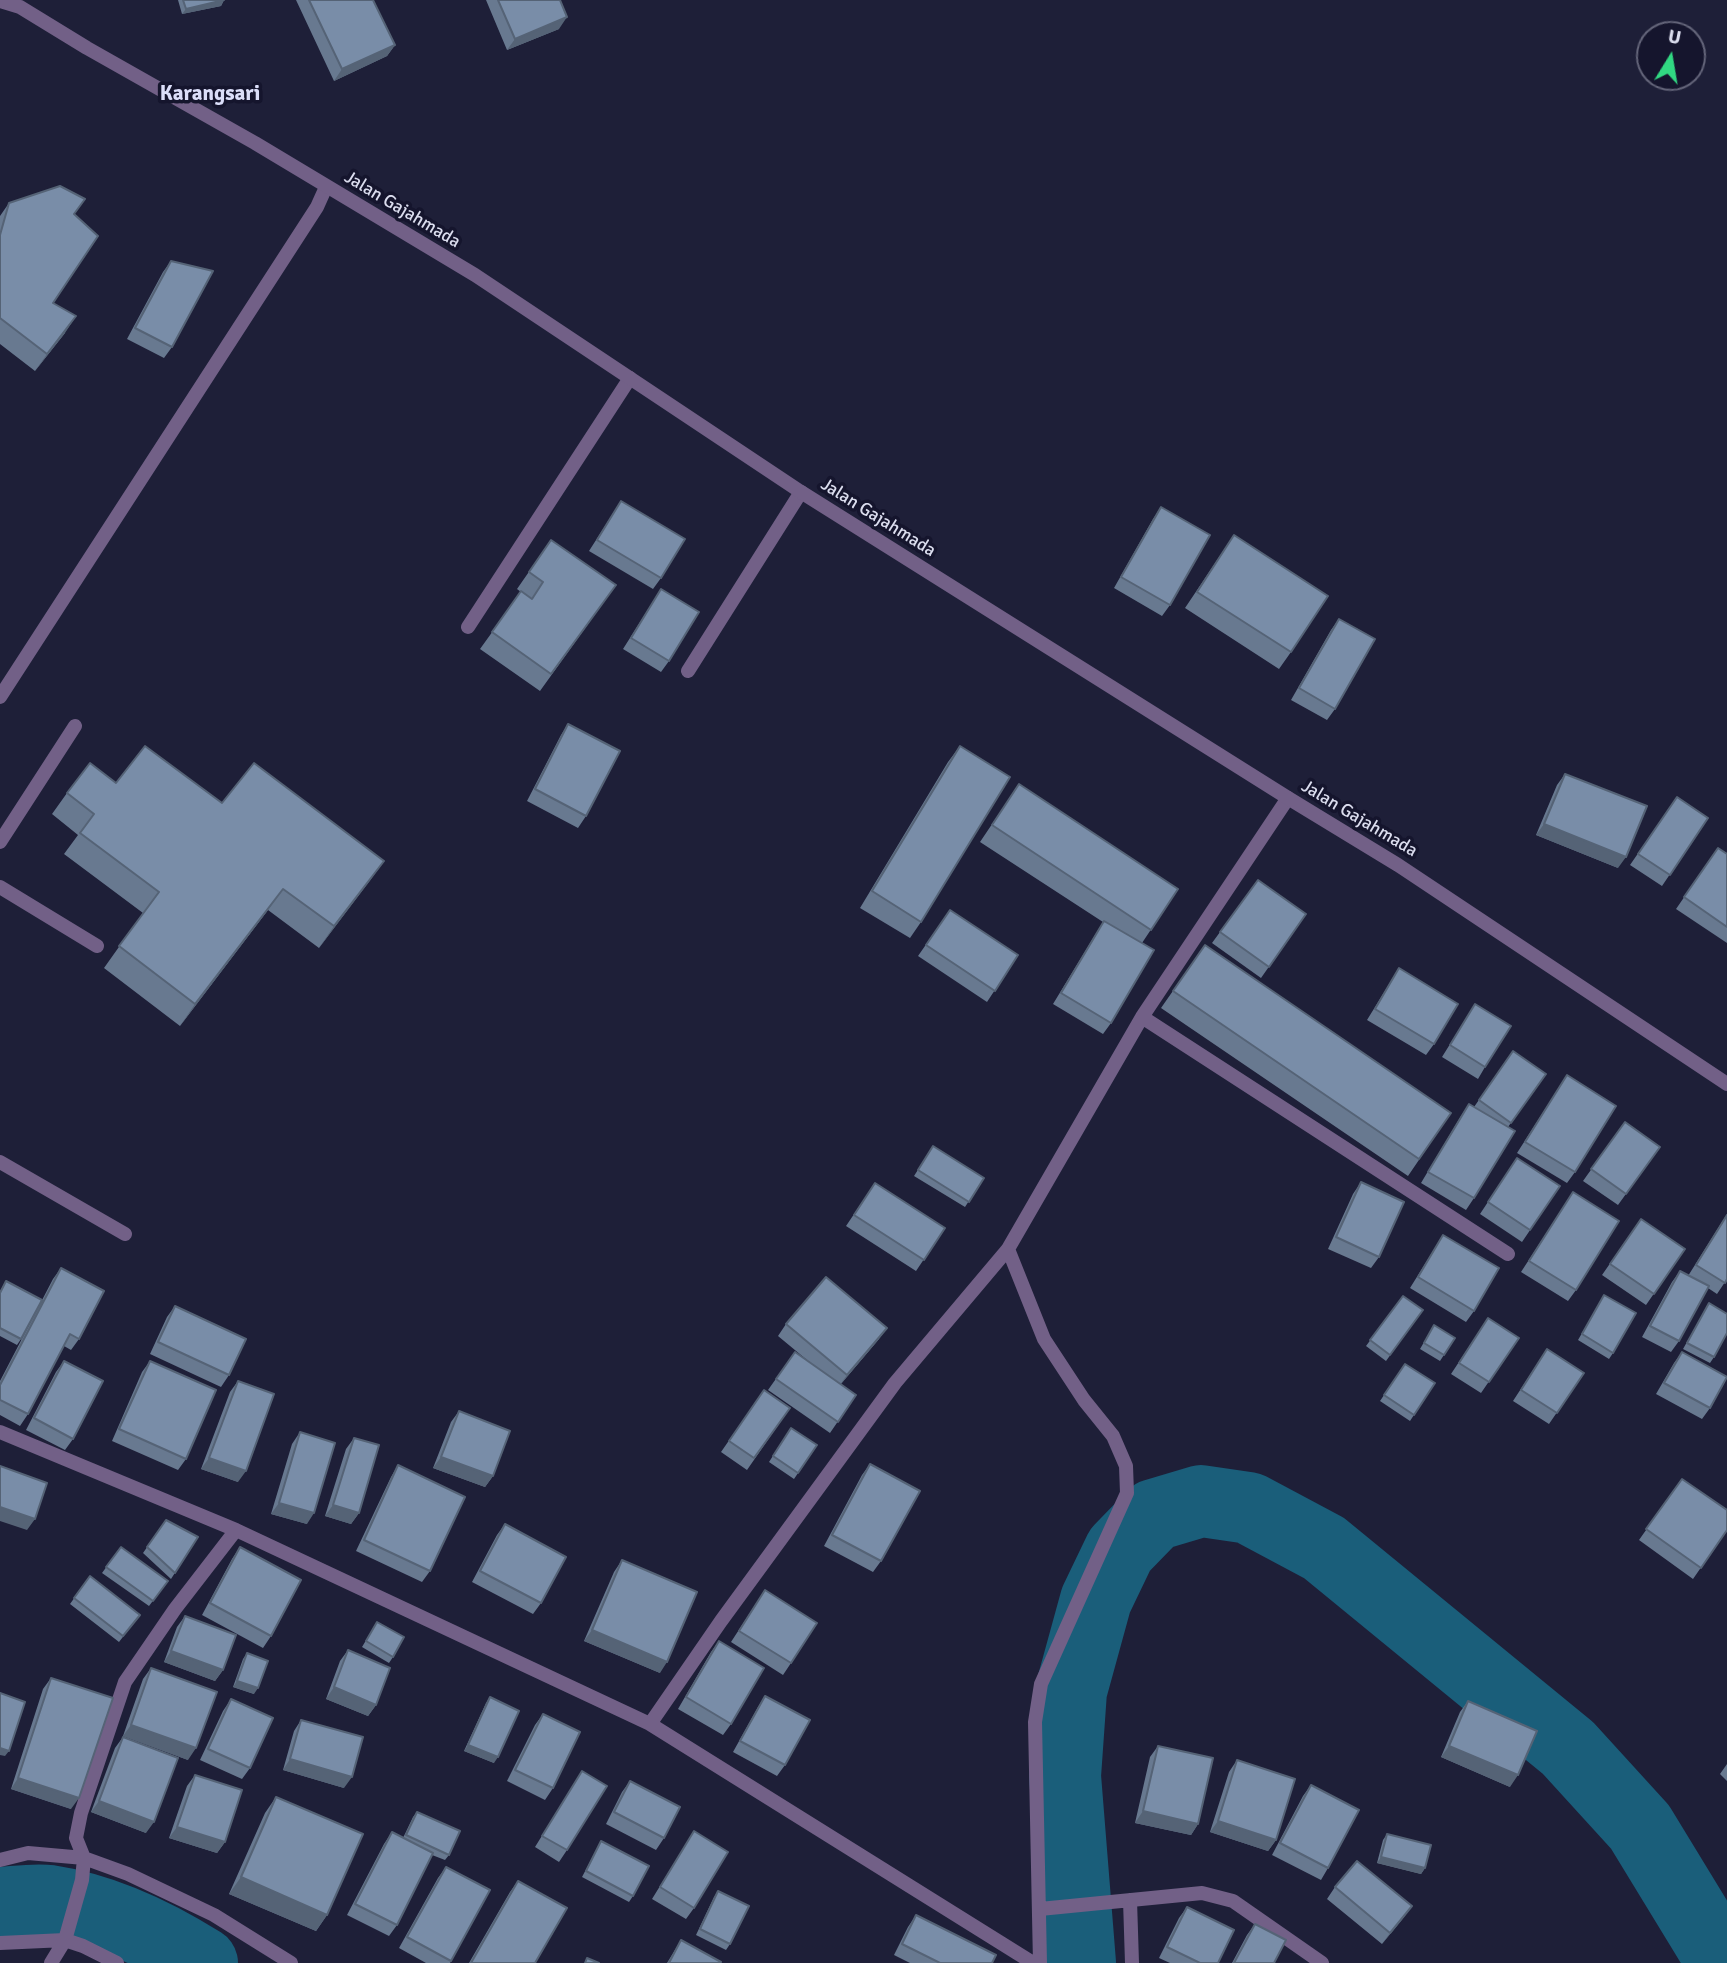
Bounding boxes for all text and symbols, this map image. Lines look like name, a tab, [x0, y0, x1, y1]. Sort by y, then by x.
north arrow	[1636, 21, 1706, 91]
text: U	[1666, 24, 1683, 50]
district label: Karangsari	[160, 81, 260, 107]
street label: Jalan Gajahmada	[340, 167, 464, 253]
street label: Jalan Gajahmada	[816, 474, 940, 562]
street label: Jalan Gajahmada	[1297, 776, 1421, 862]

